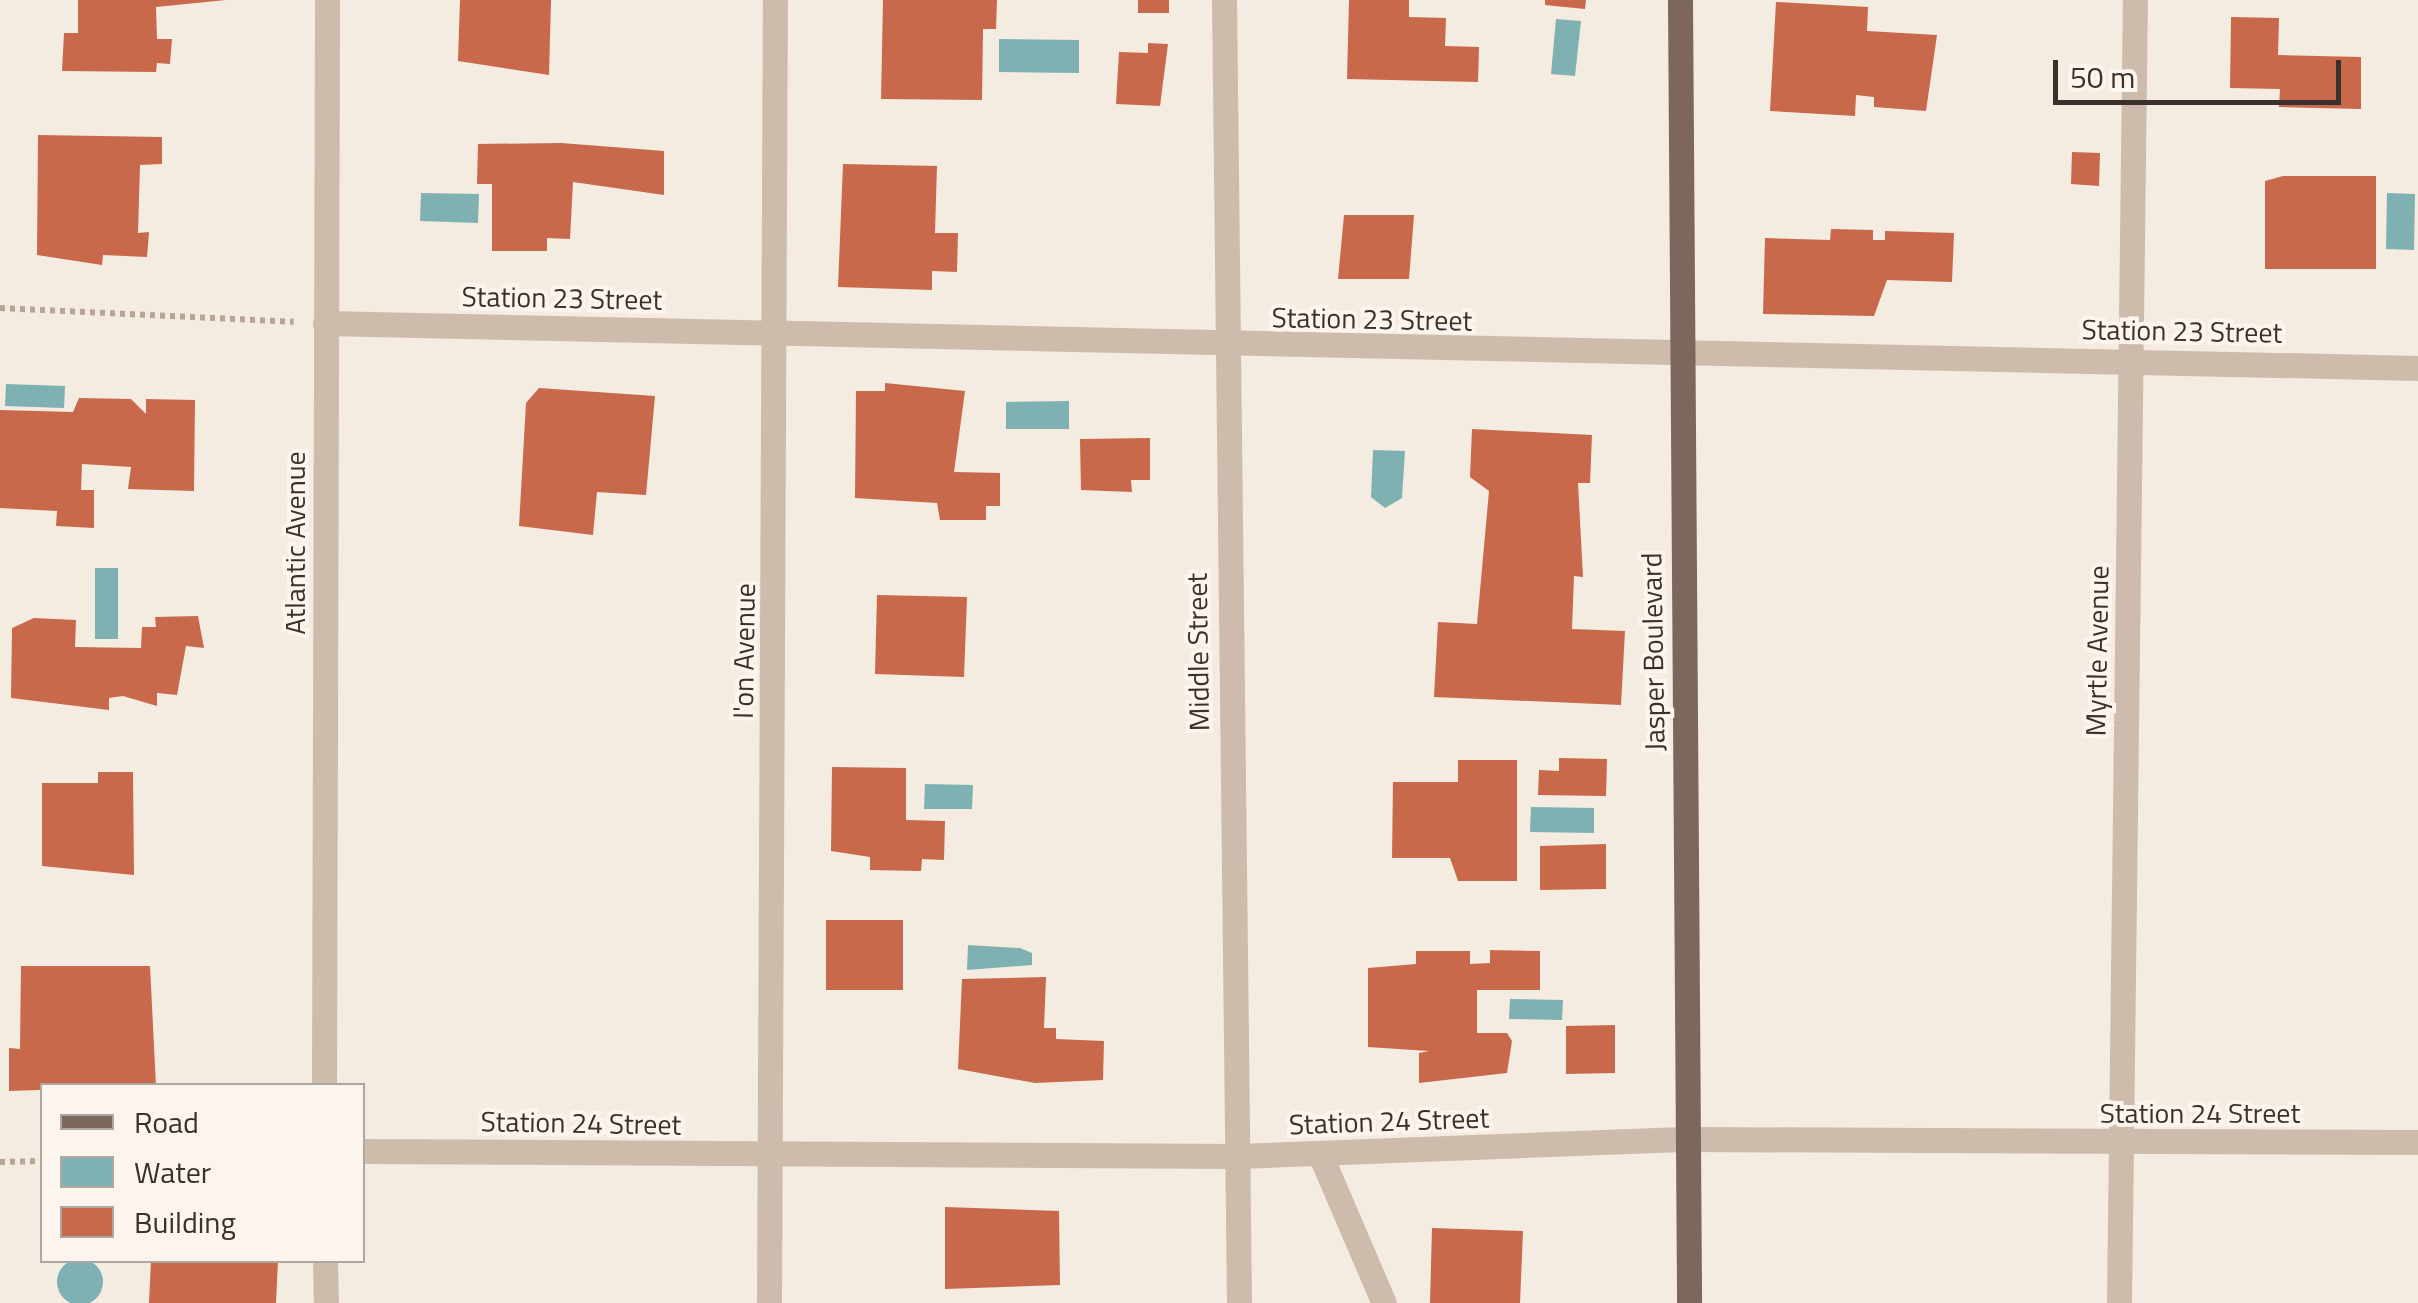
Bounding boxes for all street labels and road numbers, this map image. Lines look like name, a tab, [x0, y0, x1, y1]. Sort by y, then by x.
street label: Station 23 Street	[462, 279, 662, 317]
street label: Station 23 Street	[1272, 300, 1472, 338]
street label: Station 23 Street	[2082, 312, 2282, 350]
street label: Atlantic Avenue	[278, 451, 312, 635]
street label: Jasper Boulevard	[1634, 552, 1672, 752]
street label: Myrtle Avenue	[2079, 565, 2115, 737]
street label: Middle Street	[1180, 573, 1216, 731]
street label: I'on Avenue	[726, 583, 762, 719]
street label: Station 24 Street	[2100, 1096, 2300, 1130]
street label: Station 24 Street	[1288, 1101, 1490, 1141]
street label: Station 24 Street	[481, 1104, 681, 1142]

